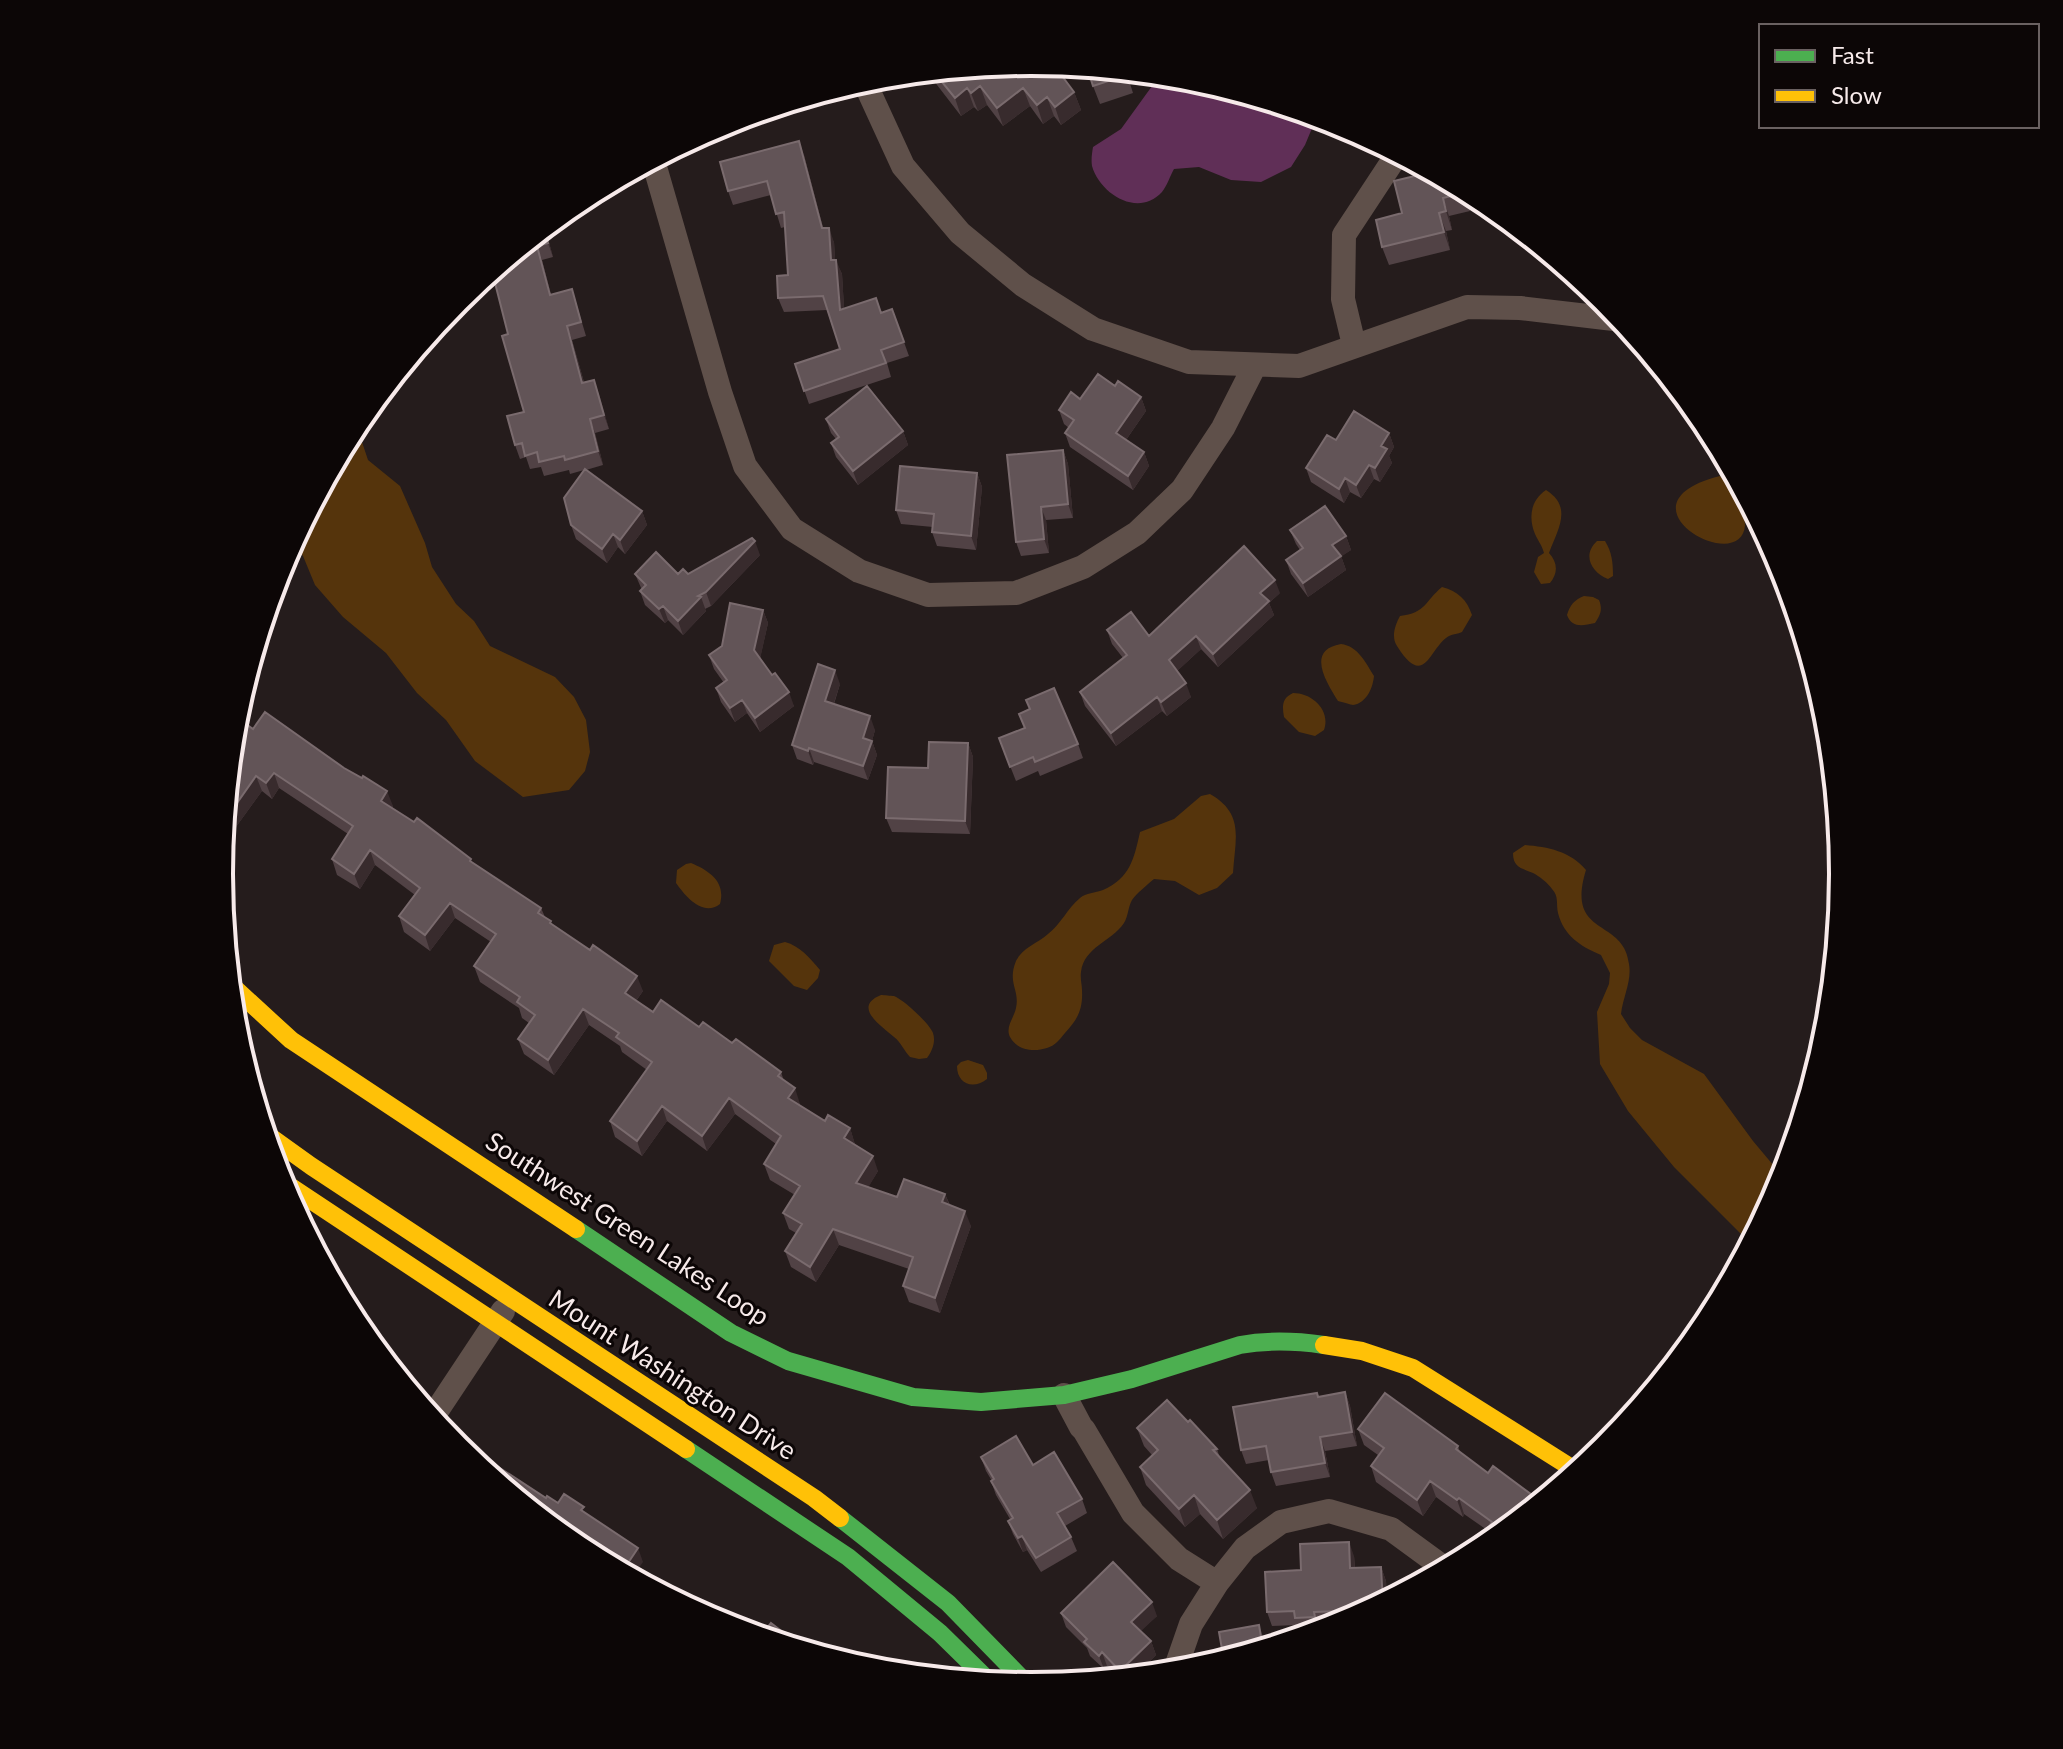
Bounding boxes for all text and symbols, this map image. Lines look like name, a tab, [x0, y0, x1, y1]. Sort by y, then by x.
legend	[1759, 24, 2039, 128]
text: Fast	[1831, 40, 1874, 69]
text: Slow	[1831, 80, 1882, 109]
street label: Southwest Green Lakes Loop	[480, 1124, 776, 1332]
street label: Mount Washington Drive	[543, 1282, 803, 1466]

